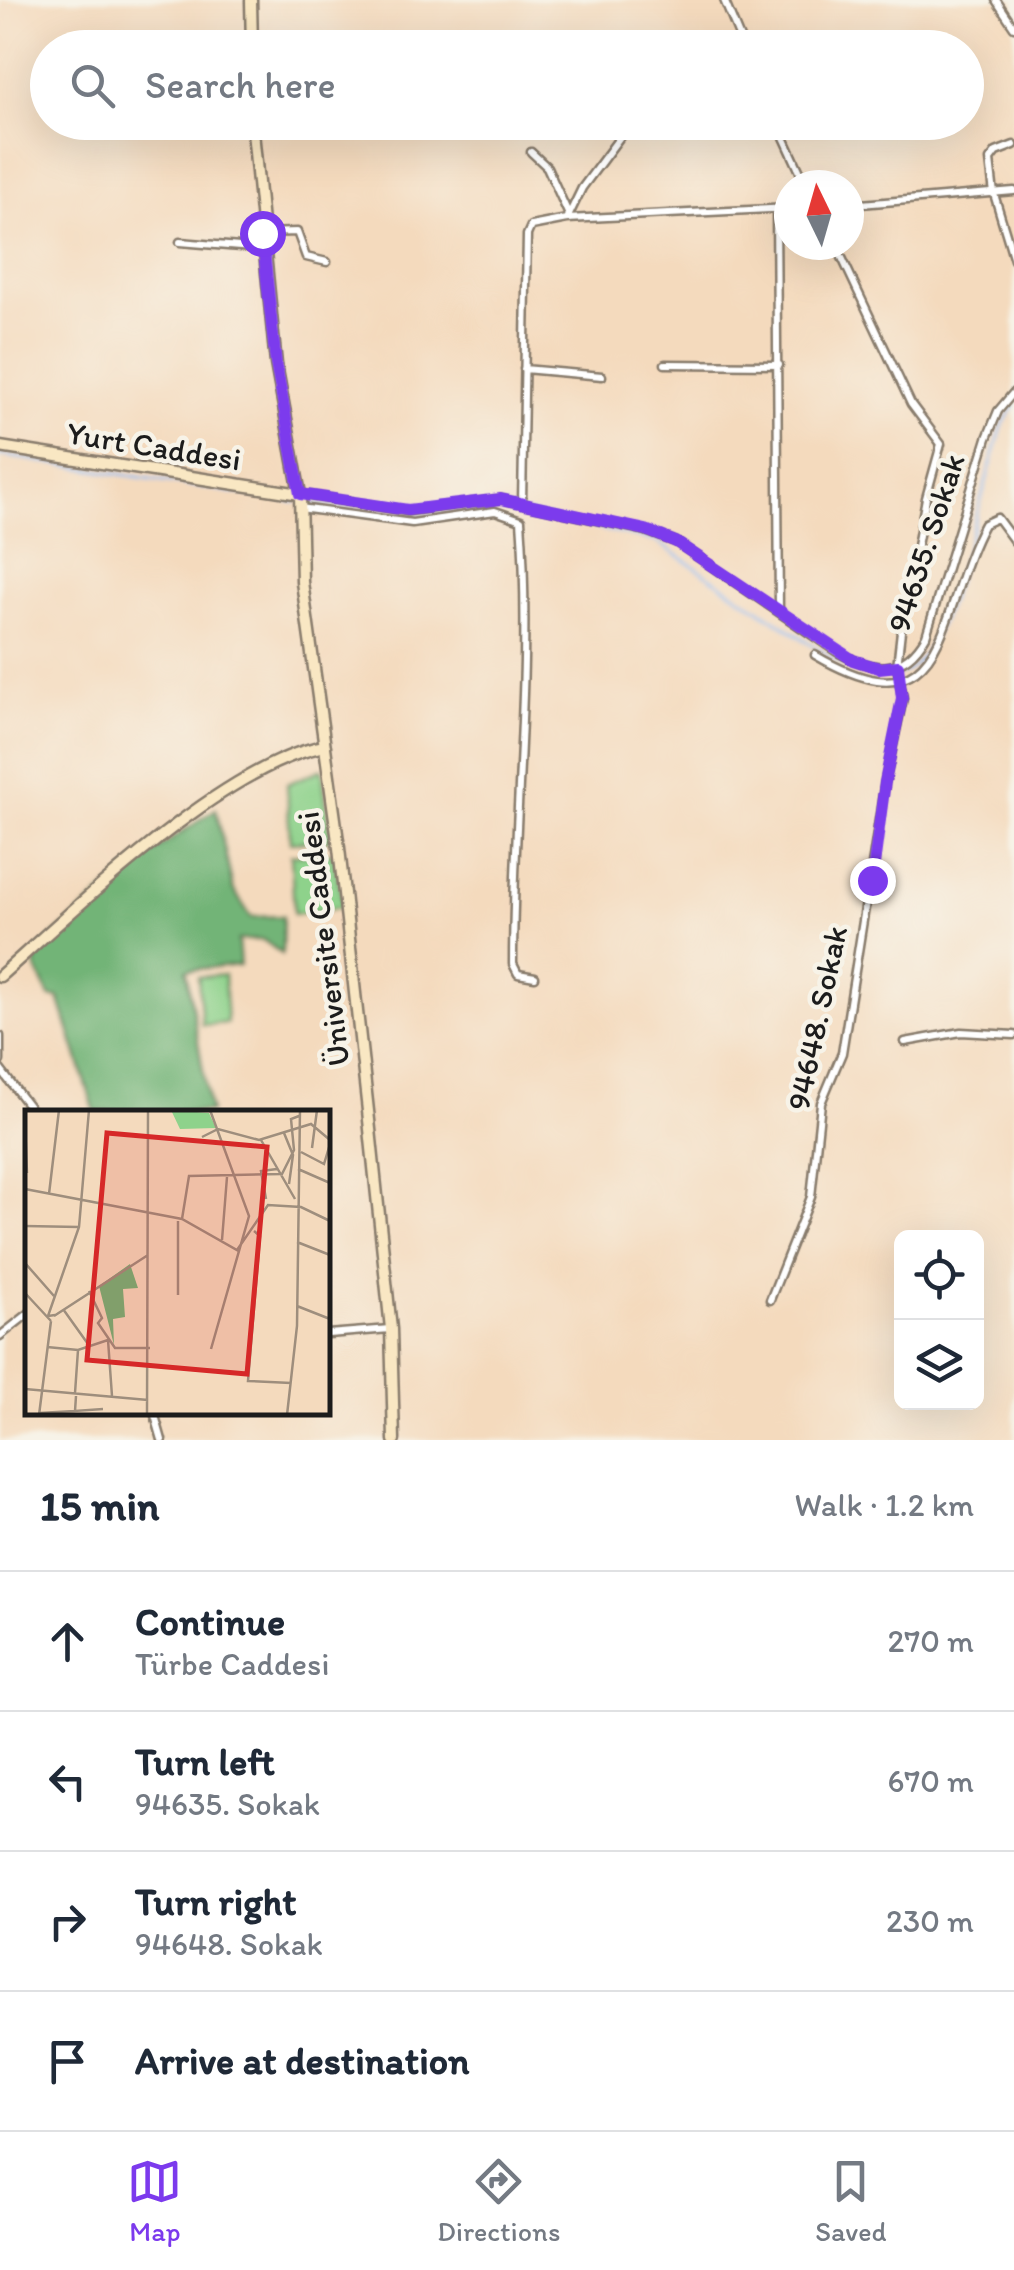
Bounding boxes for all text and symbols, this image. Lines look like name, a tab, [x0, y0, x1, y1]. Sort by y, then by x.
search box	[30, 30, 984, 140]
icon: search	[65, 58, 120, 113]
text: Search here	[145, 62, 336, 108]
north arrow	[774, 170, 864, 260]
route start	[240, 211, 286, 257]
street label: Yurt Caddesi	[64, 413, 244, 479]
street label: 94635. Sokak	[879, 449, 973, 637]
street label: Üniversite Caddesi	[289, 810, 357, 1068]
route end	[850, 858, 896, 904]
street label: 94648. Sokak	[779, 922, 855, 1114]
inset map	[25, 1110, 330, 1415]
map controls	[894, 1230, 984, 1410]
button: locate	[894, 1230, 984, 1320]
button: layers	[894, 1320, 984, 1410]
text: 15 min	[40, 1480, 159, 1531]
text: Walk · 1.2 km	[795, 1486, 974, 1524]
text: Continue	[135, 1599, 285, 1645]
icon: ahead	[40, 1614, 95, 1669]
text: 270 m	[887, 1622, 974, 1660]
text: Türbe Caddesi	[135, 1645, 329, 1683]
text: Turn left	[135, 1739, 275, 1785]
icon: left	[40, 1754, 95, 1809]
text: 670 m	[887, 1762, 974, 1800]
text: 94635. Sokak	[135, 1785, 320, 1823]
text: Turn right	[135, 1879, 297, 1925]
icon: right	[40, 1894, 95, 1949]
text: 230 m	[886, 1902, 974, 1940]
text: 94648. Sokak	[135, 1925, 323, 1963]
icon: arrive	[40, 2034, 95, 2089]
text: Arrive at destination	[135, 2038, 470, 2084]
tab: Map	[127, 2154, 182, 2248]
tab: Directions	[437, 2154, 560, 2248]
tab: Saved	[815, 2154, 887, 2248]

